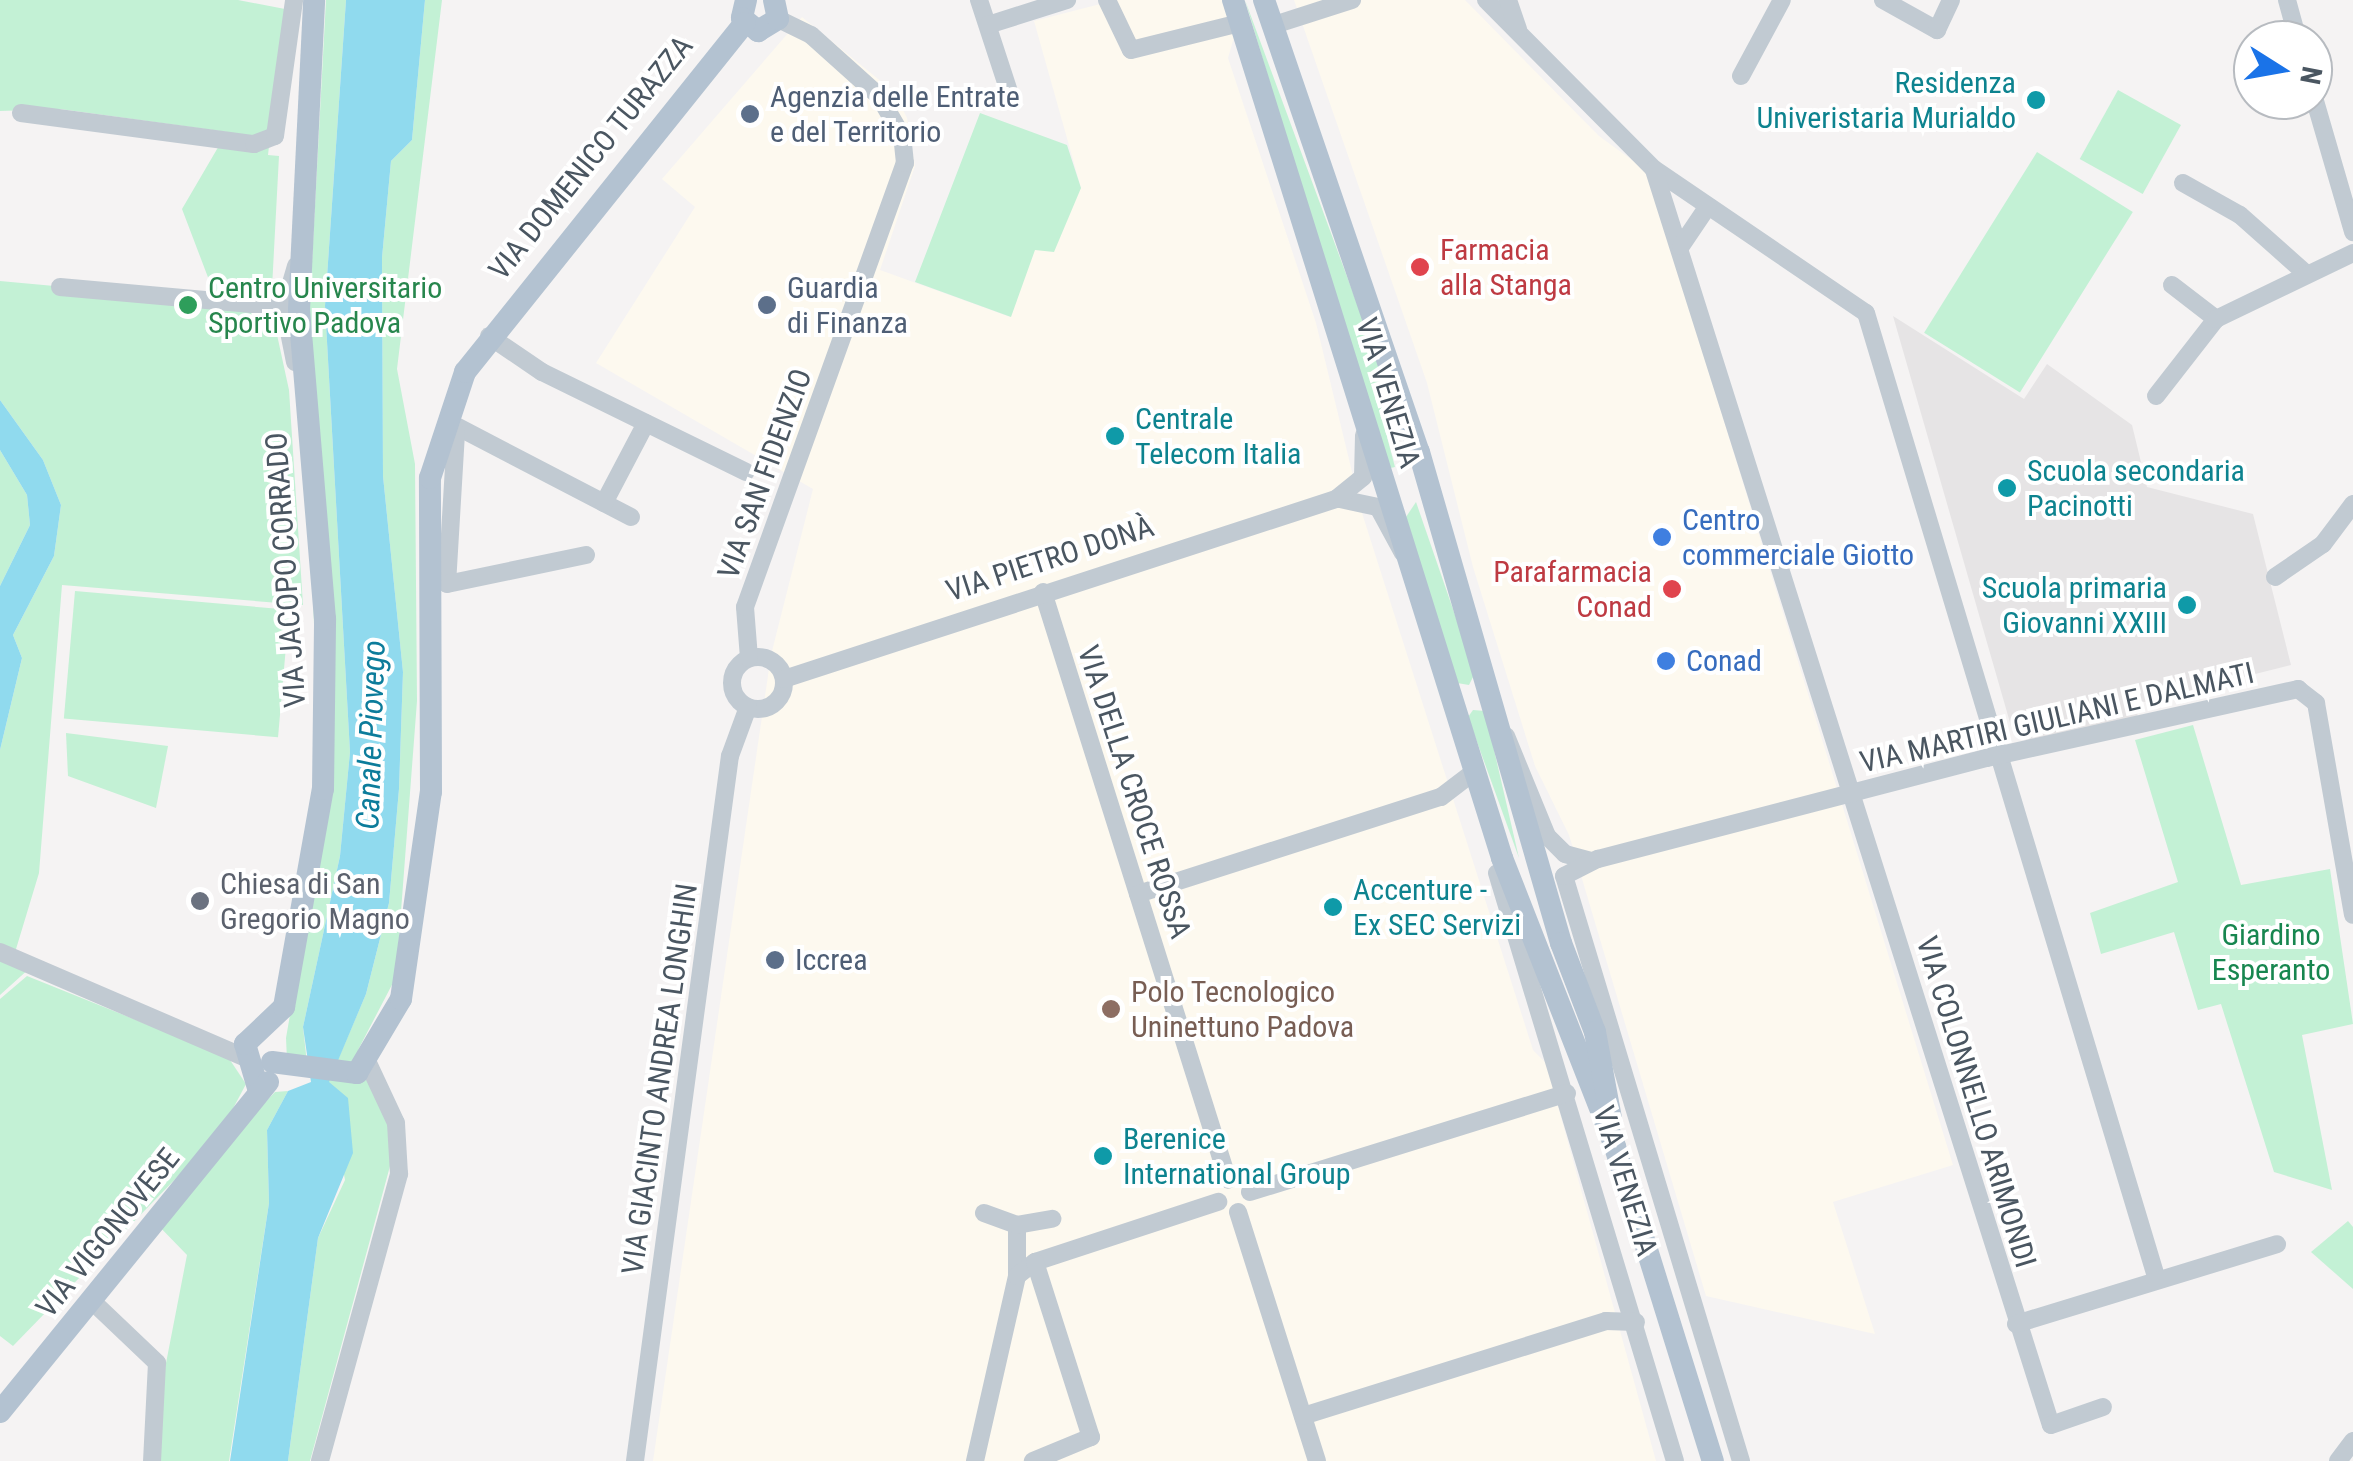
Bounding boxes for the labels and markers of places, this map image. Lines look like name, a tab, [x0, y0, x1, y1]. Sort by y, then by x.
place label: Residenza Univeristaria Murialdo	[1756, 65, 2016, 136]
place label: Agenzia delle Entrate e del Territorio	[770, 79, 1020, 150]
marker: Residenza Univeristaria Murialdo	[2025, 89, 2047, 111]
marker: Agenzia delle Entrate e del Territorio	[739, 103, 761, 125]
place label: Farmacia alla Stanga	[1440, 232, 1572, 302]
marker: Farmacia alla Stanga	[1409, 256, 1431, 278]
place label: Centro Universitario Sportivo Padova	[208, 270, 442, 340]
place label: Guardia di Finanza	[787, 270, 908, 340]
marker: Centro Universitario Sportivo Padova	[177, 294, 199, 316]
marker: Guardia di Finanza	[756, 294, 778, 316]
place label: Centrale Telecom Italia	[1135, 401, 1301, 472]
marker: Centrale Telecom Italia	[1104, 425, 1126, 447]
place label: Scuola secondaria Pacinotti	[2027, 453, 2245, 524]
marker: Scuola secondaria Pacinotti	[1996, 477, 2018, 499]
place label: Centro commerciale Giotto	[1682, 502, 1914, 572]
marker: Centro commerciale Giotto	[1651, 526, 1673, 548]
place label: Parafarmacia Conad	[1493, 554, 1652, 624]
place label: Scuola primaria Giovanni XXIII	[1982, 570, 2167, 640]
marker: Parafarmacia Conad	[1661, 578, 1683, 600]
marker: Scuola primaria Giovanni XXIII	[2176, 594, 2198, 616]
place label: Conad	[1686, 643, 1762, 679]
marker: Conad	[1655, 650, 1677, 672]
place label: Chiesa di San Gregorio Magno	[220, 866, 410, 936]
place label: Accenture - Ex SEC Servizi	[1353, 872, 1521, 942]
marker: Chiesa di San Gregorio Magno	[189, 890, 211, 912]
marker: Accenture - Ex SEC Servizi	[1322, 896, 1344, 918]
place label: Iccrea	[795, 942, 868, 978]
marker: Iccrea	[764, 949, 786, 971]
place label: Polo Tecnologico Uninettuno Padova	[1131, 974, 1354, 1044]
marker: Polo Tecnologico Uninettuno Padova	[1100, 998, 1122, 1020]
place label: Berenice International Group	[1123, 1121, 1350, 1192]
marker: Berenice International Group	[1092, 1145, 1114, 1167]

